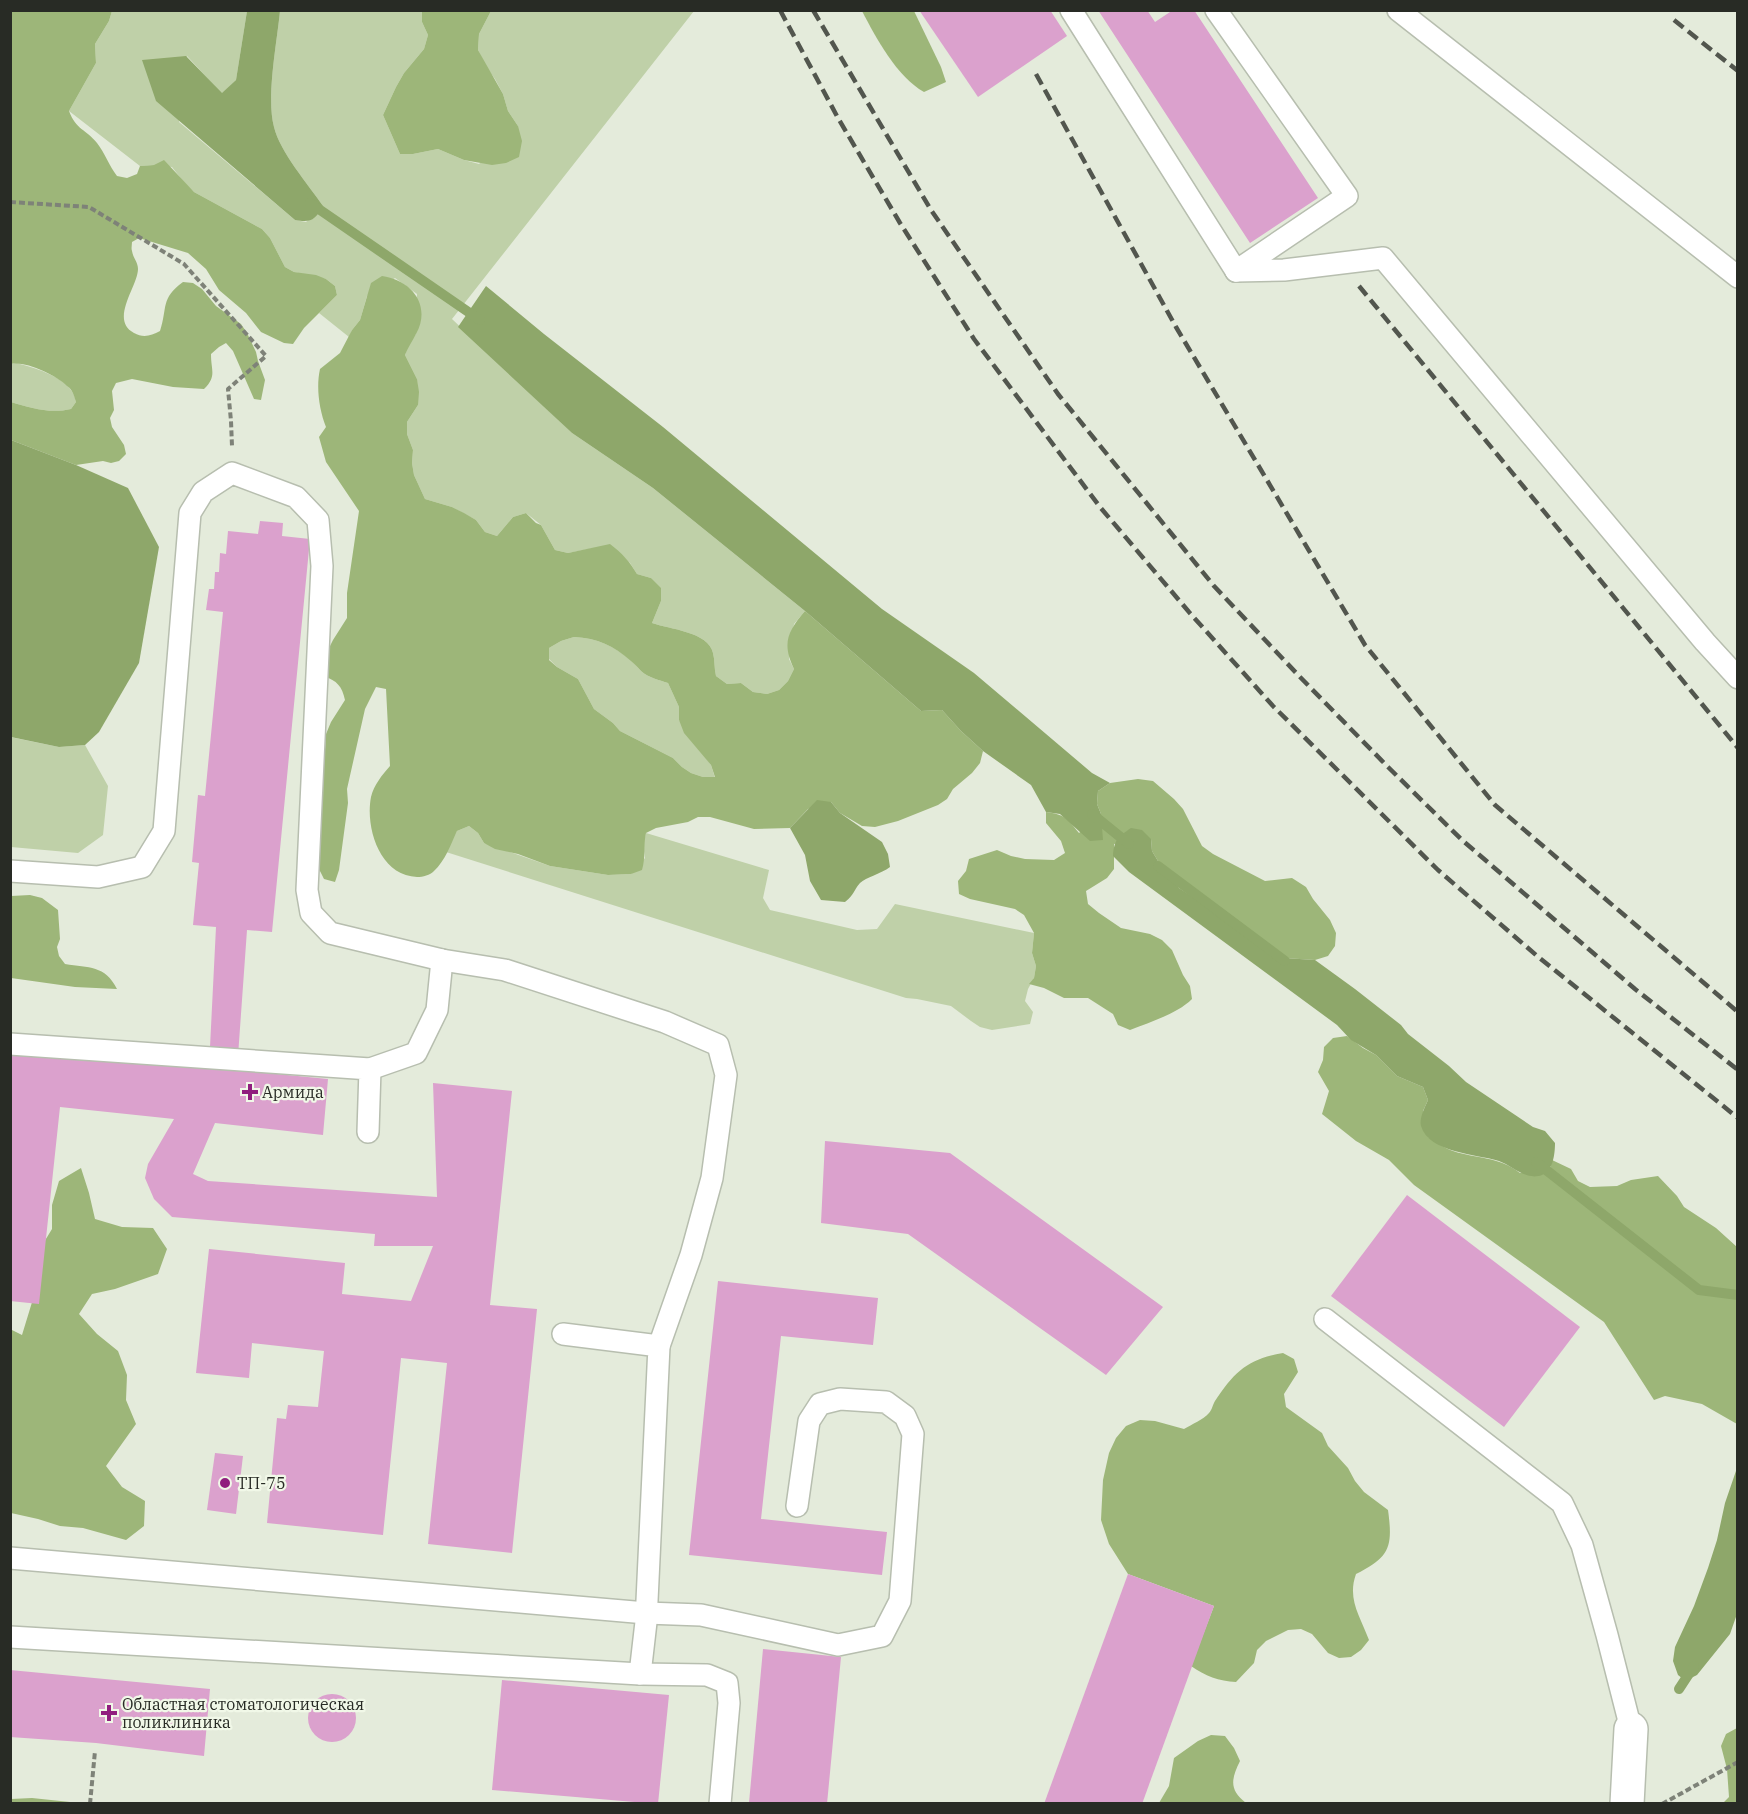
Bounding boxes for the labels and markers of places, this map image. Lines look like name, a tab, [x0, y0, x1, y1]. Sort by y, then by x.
place label: Армида	[262, 1082, 324, 1102]
marker: Армида	[243, 1085, 257, 1099]
place label: ТП-75	[237, 1473, 286, 1493]
marker: ТП-75	[218, 1476, 232, 1490]
place label: Областная стоматологическая поликлиника	[122, 1694, 364, 1732]
marker: Областная стоматологическая поликлиника	[100, 1704, 118, 1722]

